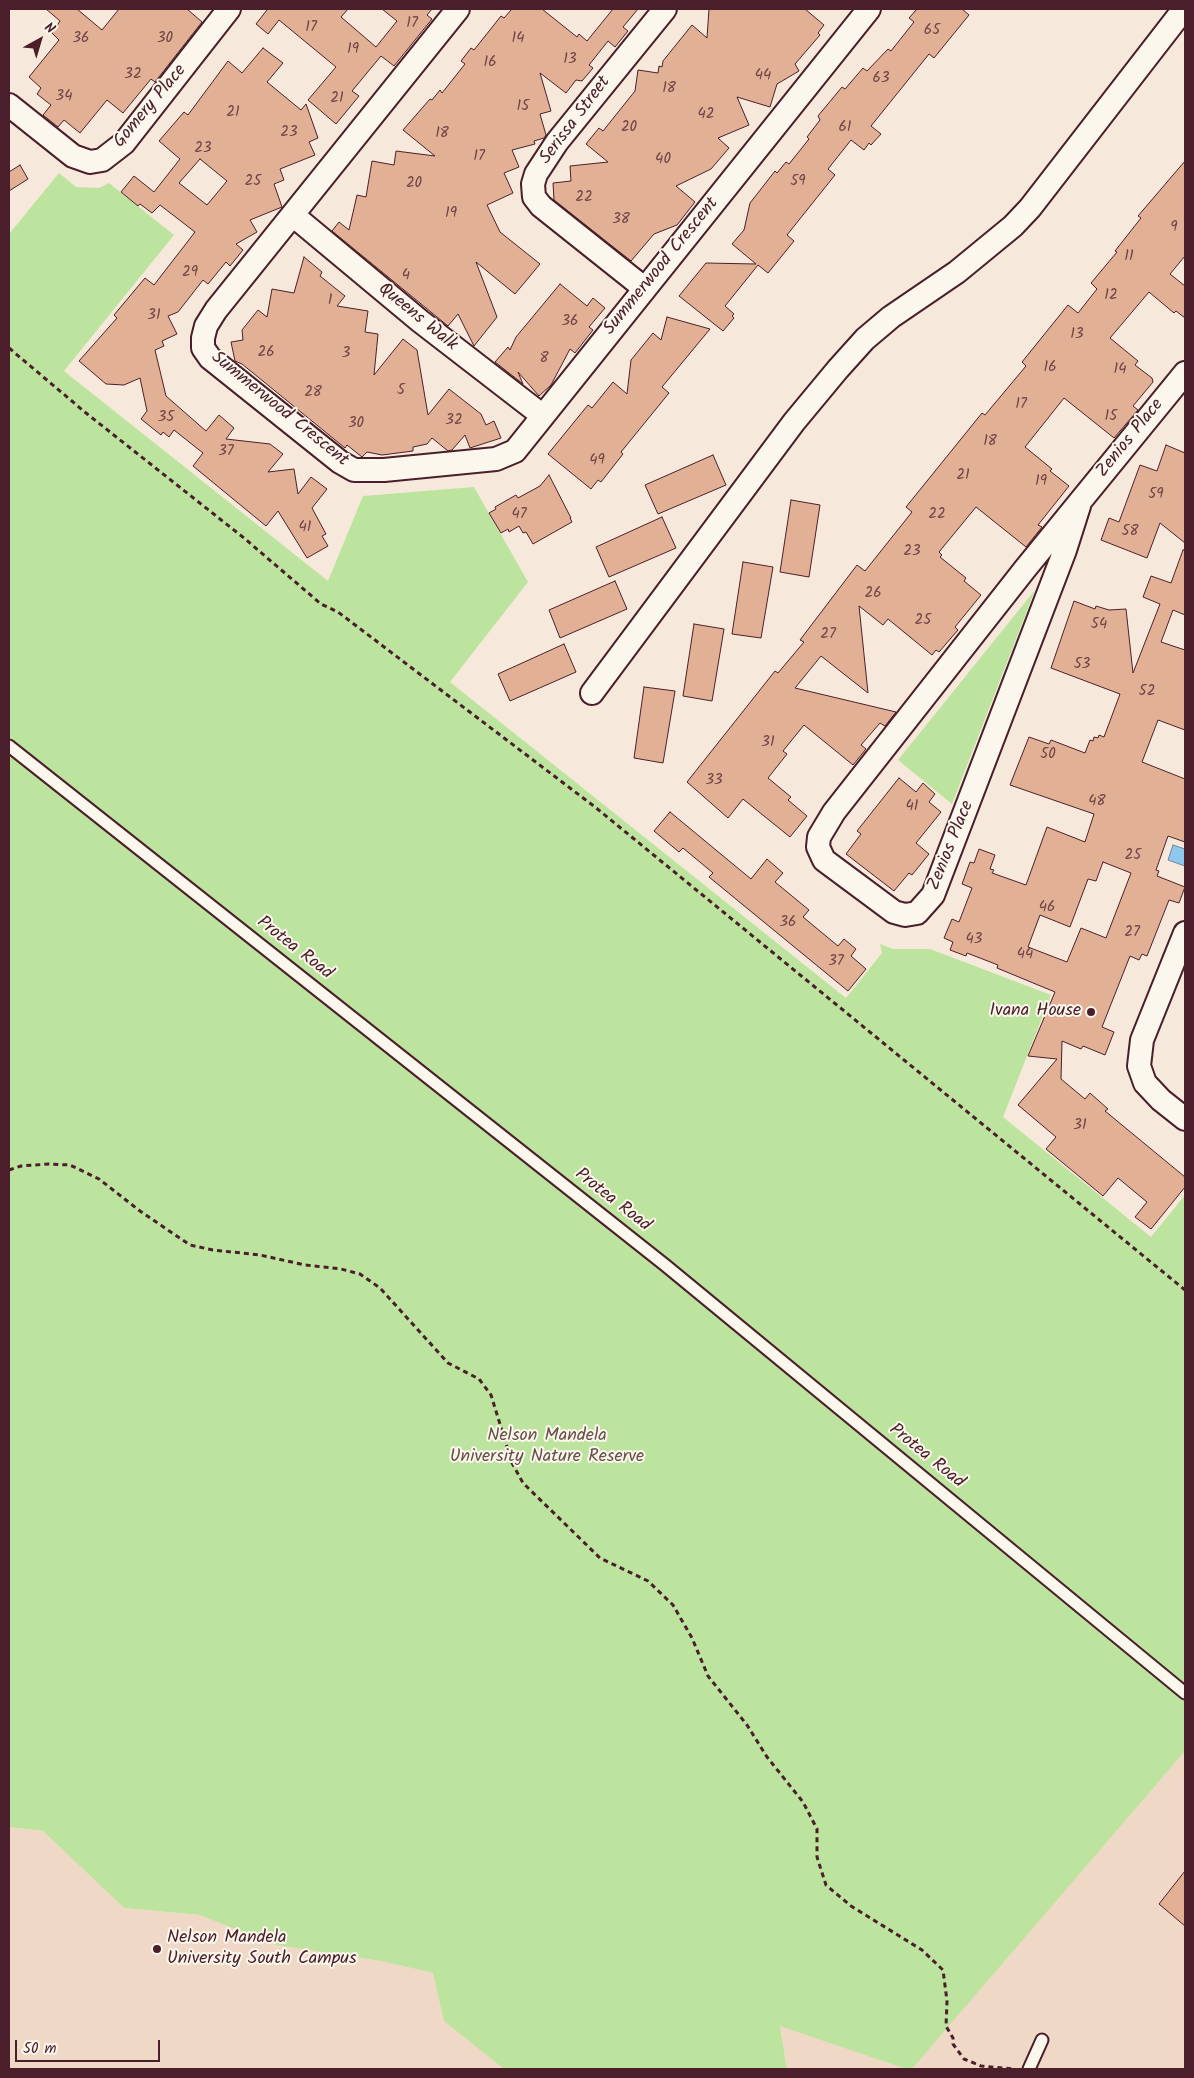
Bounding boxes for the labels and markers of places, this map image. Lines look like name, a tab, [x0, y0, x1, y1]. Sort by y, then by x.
place label: Ivana House	[989, 1001, 1081, 1023]
marker: Ivana House	[1085, 1006, 1097, 1018]
place label: Nelson Mandela University South Campus	[167, 1928, 357, 1970]
marker: Nelson Mandela University South Campus	[151, 1943, 163, 1955]

